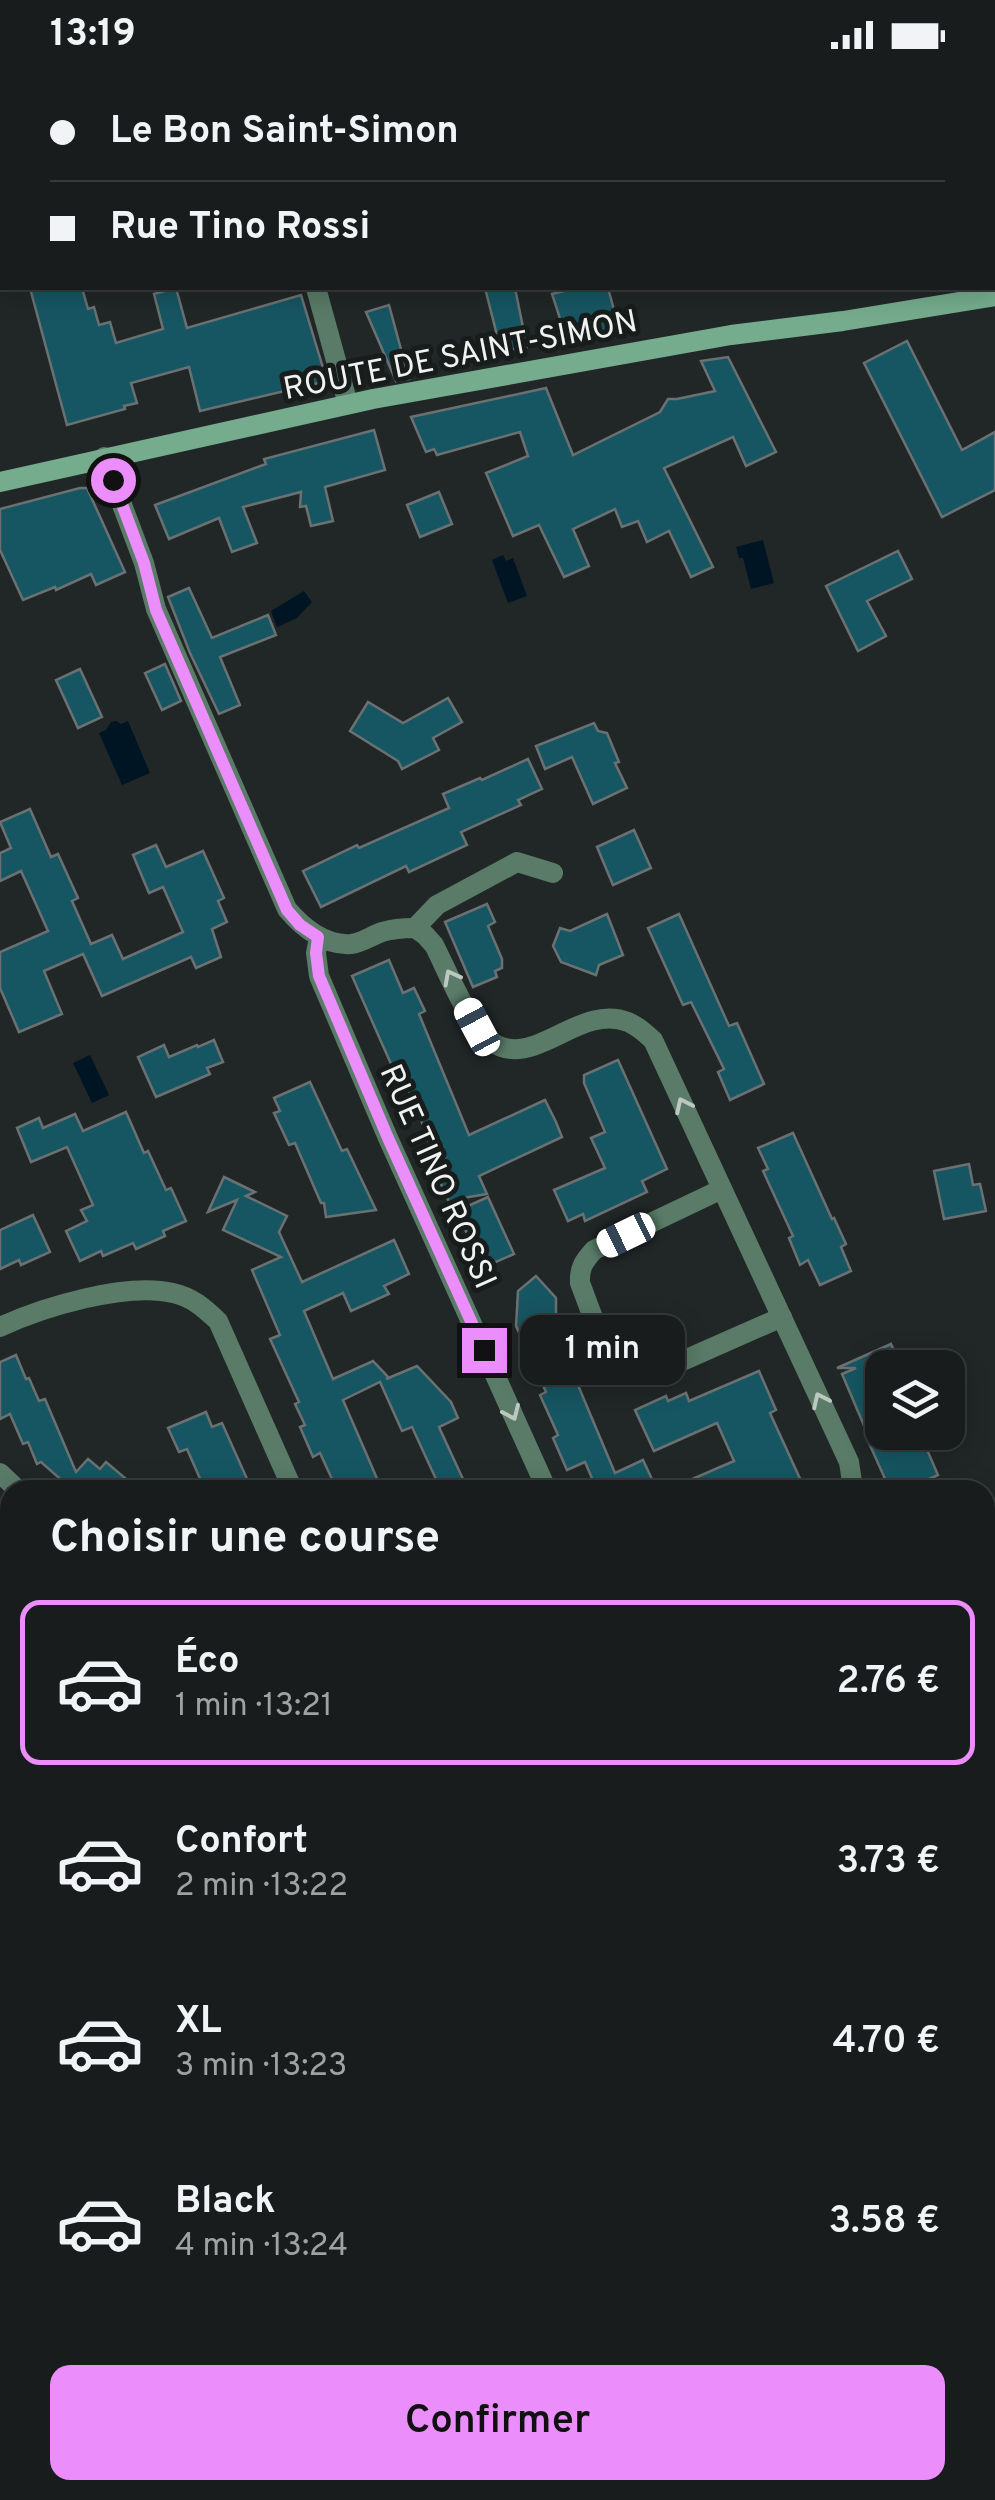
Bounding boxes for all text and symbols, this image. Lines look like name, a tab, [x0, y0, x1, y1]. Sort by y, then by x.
text: 13:19	[50, 11, 136, 60]
text: Le Bon Saint-Simon	[110, 108, 459, 157]
text: Rue Tino Rossi	[110, 204, 370, 253]
street label: ROUTE DE SAINT-SIMON	[280, 303, 641, 411]
route start	[91, 458, 136, 503]
one-way arrow	[444, 970, 463, 988]
car	[450, 993, 504, 1061]
street label: RUE TINO ROSSI	[369, 1059, 504, 1296]
one-way arrow	[676, 1097, 696, 1115]
car	[592, 1208, 660, 1262]
callout: 1 min	[519, 1315, 684, 1385]
route end	[462, 1328, 507, 1373]
text: 1 min	[565, 1330, 640, 1370]
map controls	[865, 1350, 965, 1450]
button: layers	[865, 1350, 965, 1450]
one-way arrow	[813, 1392, 833, 1410]
one-way arrow	[500, 1403, 520, 1421]
text: Choisir une course	[50, 1511, 440, 1568]
icon: car	[55, 1638, 145, 1728]
text: Éco	[175, 1638, 239, 1687]
text: 2.76 €	[836, 1658, 940, 1707]
text: 1 min · 13:21	[175, 1687, 333, 1727]
icon: car	[55, 1818, 145, 1908]
text: Confort	[175, 1818, 308, 1867]
text: 3.73 €	[837, 1838, 940, 1887]
text: 2 min · 13:22	[175, 1867, 348, 1907]
icon: car	[55, 1998, 145, 2088]
text: XL	[175, 1998, 222, 2047]
text: 4.70 €	[832, 2018, 940, 2067]
text: 3 min · 13:23	[175, 2047, 347, 2087]
icon: car	[55, 2178, 145, 2268]
text: Black	[175, 2178, 275, 2227]
text: 3.58 €	[829, 2198, 940, 2247]
text: 4 min · 13:24	[175, 2227, 348, 2267]
button: Confirmer	[50, 2365, 945, 2480]

